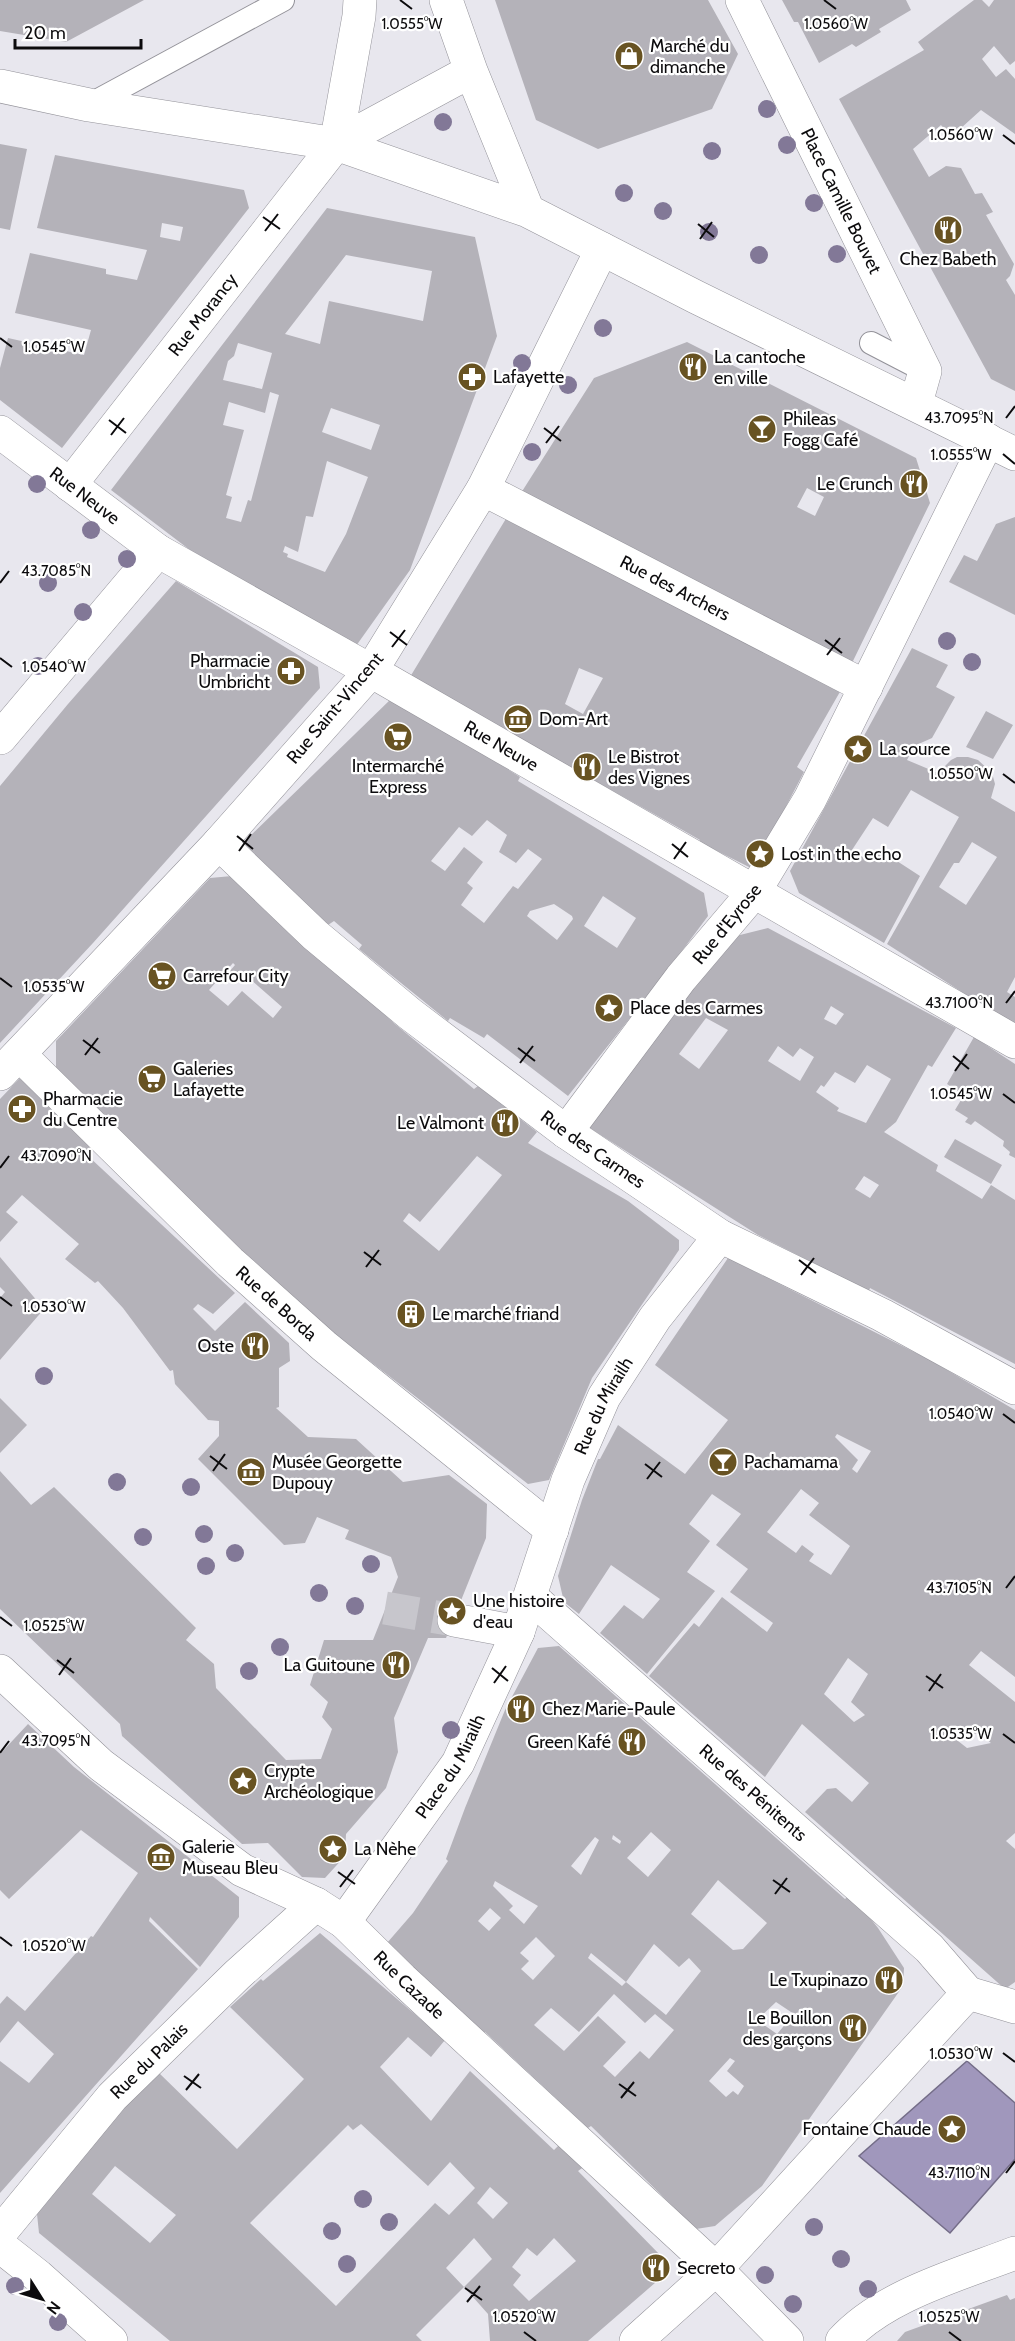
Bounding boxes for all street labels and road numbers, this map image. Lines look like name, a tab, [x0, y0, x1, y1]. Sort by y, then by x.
street label: Place Camille Bouvet	[796, 124, 886, 277]
street label: Rue Morancy	[164, 269, 242, 361]
street label: Rue Neuve	[45, 462, 124, 529]
street label: Rue des Archers	[616, 551, 734, 626]
street label: Rue Saint-Vincent	[282, 648, 388, 768]
street label: Rue Neuve	[460, 716, 542, 776]
street label: Rue d'Eyrose	[688, 879, 766, 969]
street label: Rue des Carmes	[536, 1106, 649, 1193]
street label: Rue de Borda	[231, 1261, 322, 1346]
street label: Rue du Mirailh	[569, 1353, 638, 1458]
street label: Place du Mirailh	[411, 1711, 490, 1823]
street label: Rue des Pénitents	[695, 1740, 811, 1846]
street label: Rue Cazade	[369, 1946, 449, 2024]
street label: Rue du Palais	[106, 2018, 192, 2104]

